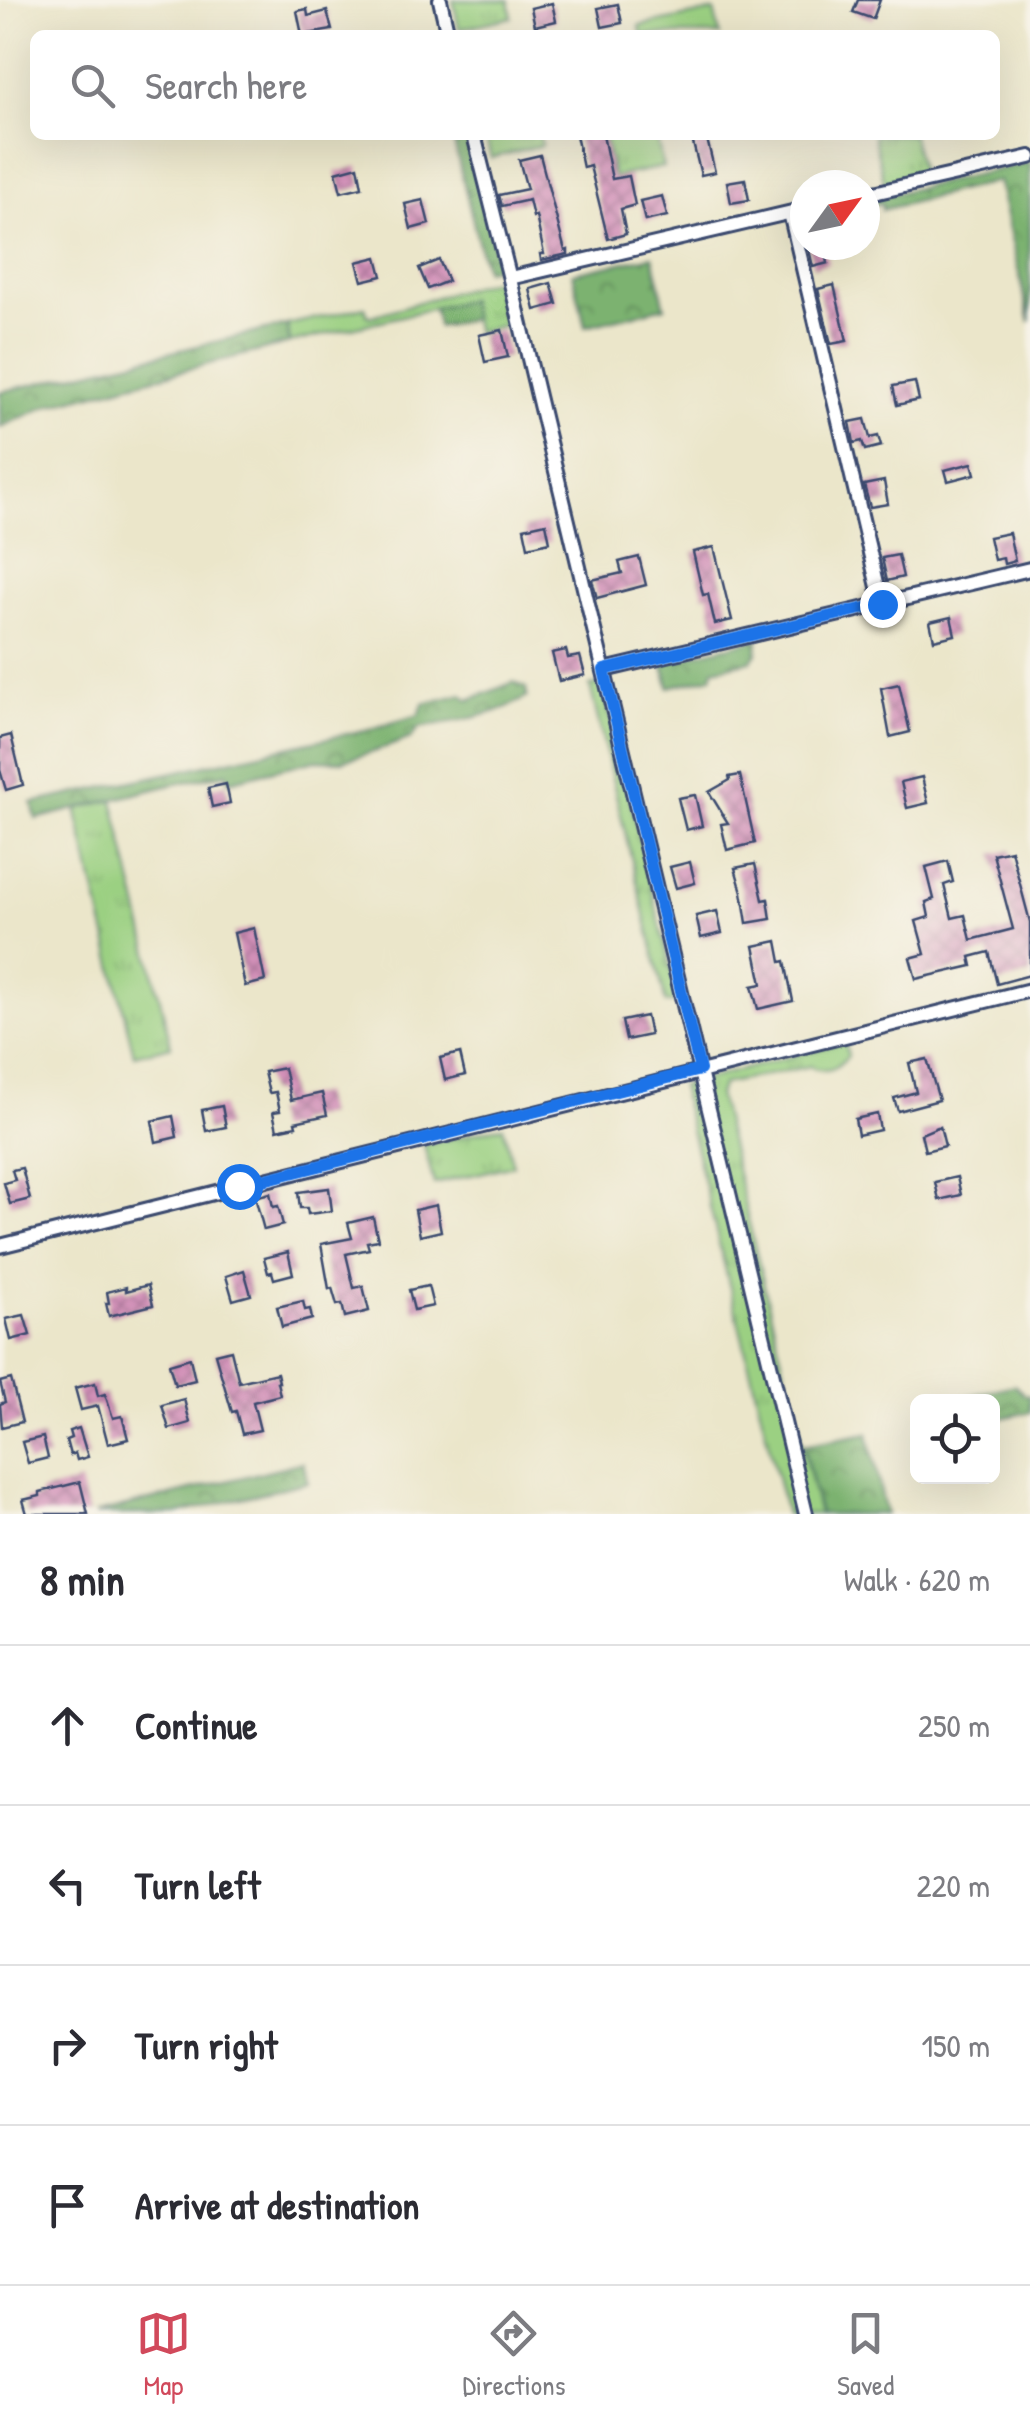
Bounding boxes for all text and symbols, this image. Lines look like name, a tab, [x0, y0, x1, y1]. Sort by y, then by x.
search box	[30, 30, 1000, 140]
icon: search	[65, 58, 120, 113]
text: Search here	[145, 59, 307, 111]
north arrow	[790, 170, 880, 260]
route end	[860, 582, 906, 628]
route start	[217, 1164, 263, 1210]
map controls	[910, 1394, 1000, 1484]
button: locate	[910, 1394, 1000, 1484]
text: 8 min	[40, 1551, 125, 1608]
text: Walk · 620 m	[844, 1558, 990, 1601]
icon: ahead	[40, 1698, 95, 1753]
text: Continue	[135, 1699, 257, 1751]
text: 250 m	[918, 1704, 990, 1747]
icon: left	[40, 1858, 95, 1913]
text: Turn left	[135, 1859, 260, 1911]
text: 220 m	[917, 1864, 990, 1907]
icon: right	[40, 2018, 95, 2073]
text: Turn right	[135, 2019, 278, 2071]
text: 150 m	[921, 2024, 990, 2067]
icon: arrive	[40, 2178, 95, 2233]
text: Arrive at destination	[135, 2179, 419, 2231]
tab: Map	[136, 2306, 191, 2404]
tab: Directions	[462, 2306, 565, 2404]
tab: Saved	[837, 2306, 894, 2404]

